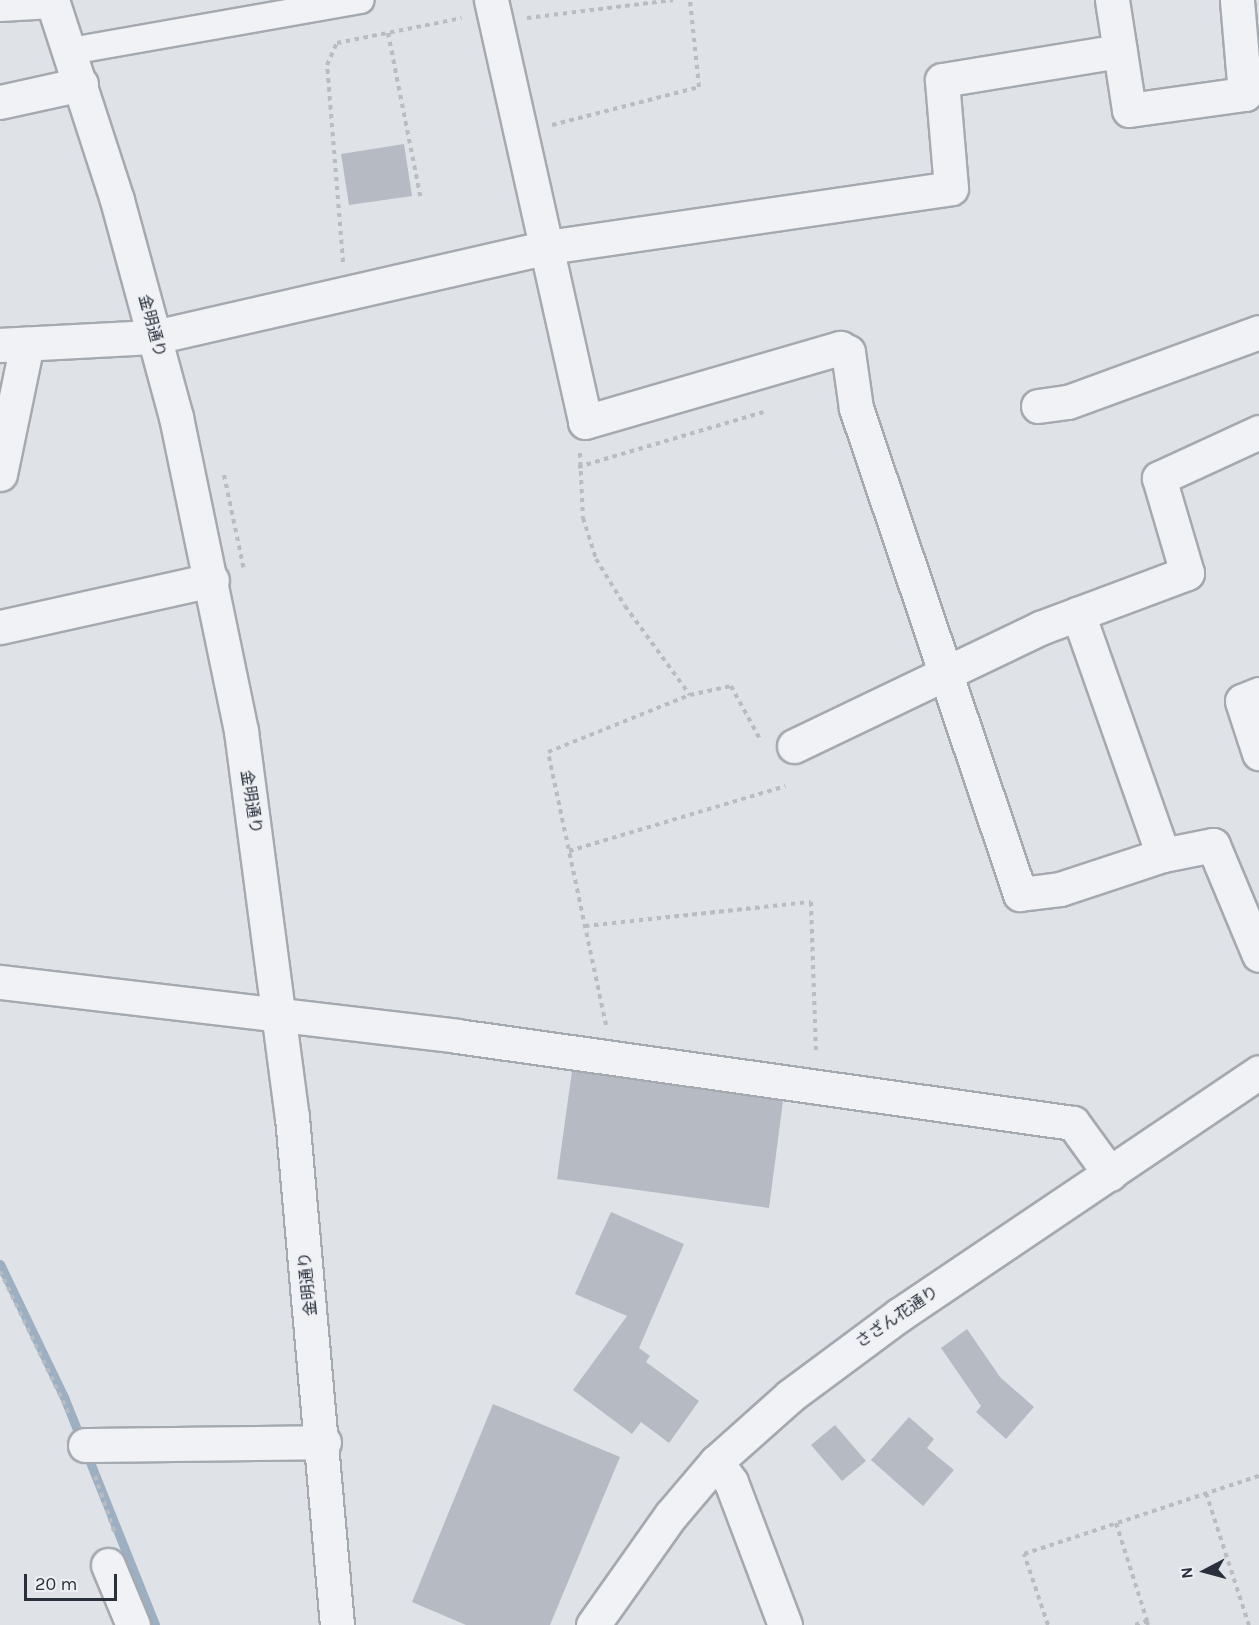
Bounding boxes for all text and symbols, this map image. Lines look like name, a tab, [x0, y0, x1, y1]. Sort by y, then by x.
street label: 金明通り	[134, 293, 170, 359]
street label: 金明通り	[237, 769, 265, 835]
street label: 金明通り	[295, 1251, 321, 1317]
street label: さざん花通り	[852, 1282, 942, 1352]
north arrow	[1175, 1541, 1235, 1601]
scale bar	[27, 1562, 120, 1600]
text: N	[1177, 1566, 1197, 1580]
text: 20 m	[35, 1573, 77, 1595]

